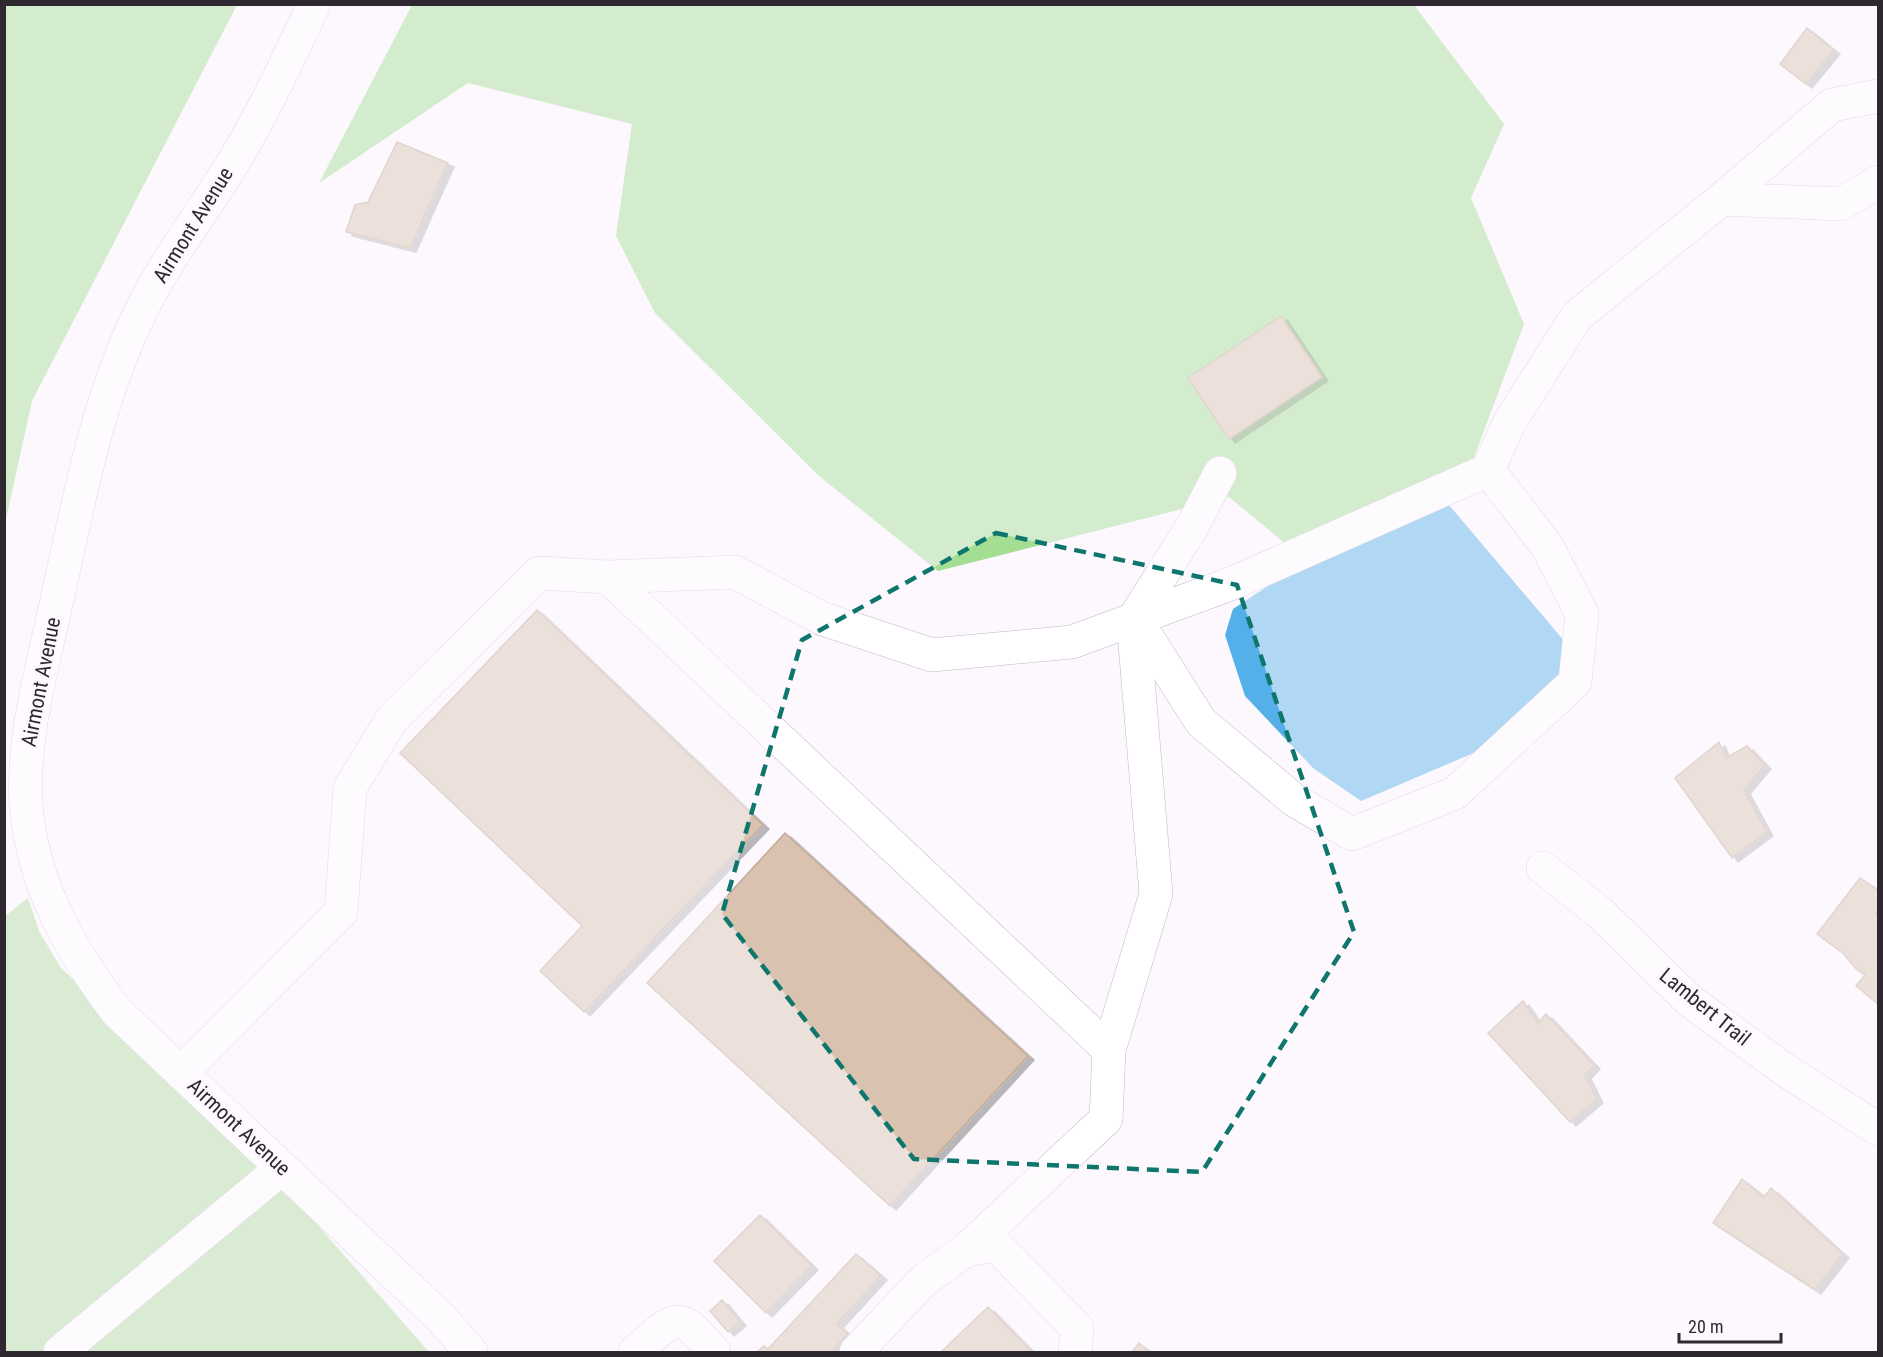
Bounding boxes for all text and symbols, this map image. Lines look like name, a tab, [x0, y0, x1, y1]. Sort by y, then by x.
street label: Airmont Avenue	[148, 163, 238, 287]
street label: Airmont Avenue	[17, 615, 65, 749]
street label: Lambert Trail	[1655, 963, 1755, 1051]
street label: Airmont Avenue	[183, 1073, 295, 1181]
scale bar	[1679, 1306, 1781, 1344]
text: 20 m	[1688, 1316, 1723, 1337]

